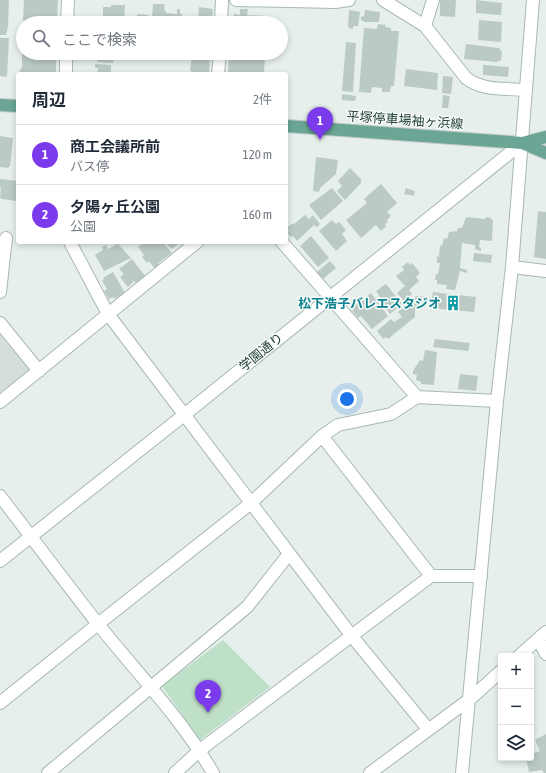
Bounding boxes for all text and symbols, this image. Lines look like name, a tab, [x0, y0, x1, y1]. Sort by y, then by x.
search box	[16, 16, 288, 60]
icon: search	[30, 27, 52, 49]
text: ここで検索	[62, 31, 137, 48]
text: 周辺	[32, 90, 66, 110]
text: 2件	[253, 92, 272, 107]
pin: 1	[307, 107, 333, 140]
street label: 平塚停車場袖ヶ浜線	[346, 108, 464, 132]
text: 商工会議所前	[70, 138, 160, 155]
text: 1	[42, 147, 48, 162]
text: 120 m	[243, 147, 272, 162]
text: バス停	[70, 159, 109, 174]
text: 夕陽ヶ丘公園	[70, 198, 160, 215]
text: 2	[42, 207, 48, 222]
text: 160 m	[243, 207, 272, 222]
text: 公園	[70, 219, 96, 234]
building icon: 松下浩子バレエスタジオ	[444, 294, 462, 312]
place label: 松下浩子バレエスタジオ	[298, 296, 441, 311]
street label: 学園通り	[236, 330, 286, 374]
your location	[337, 389, 357, 409]
map controls	[498, 653, 534, 761]
button: +	[498, 653, 534, 689]
pin: 2	[195, 680, 221, 713]
button: −	[498, 689, 534, 725]
button: layers	[498, 725, 534, 761]

